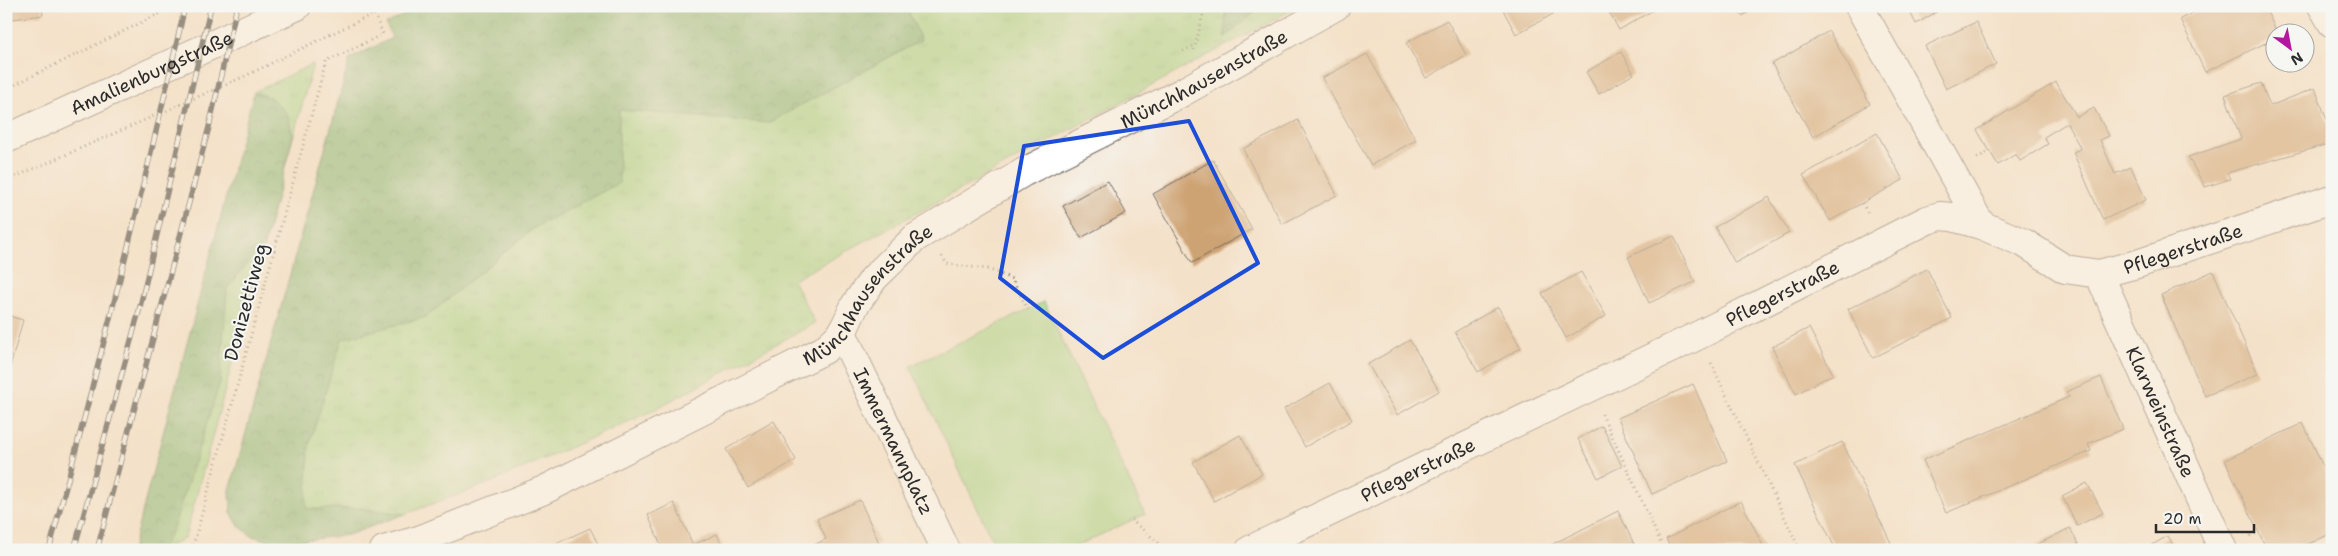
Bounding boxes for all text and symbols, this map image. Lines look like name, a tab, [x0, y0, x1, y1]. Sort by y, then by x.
north arrow	[2266, 22, 2316, 72]
street label: Münchhausenstraße	[1116, 23, 1292, 134]
street label: Amalienburgstraße	[66, 24, 237, 121]
text: N	[2287, 48, 2306, 70]
street label: Pflegerstraße	[2120, 217, 2246, 280]
street label: Münchhausenstraße	[798, 218, 937, 371]
street label: Donizettiweg	[218, 240, 274, 364]
street label: Pflegerstraße	[1721, 254, 1843, 332]
street label: Klarweinstraße	[2121, 342, 2201, 481]
street label: Immermannplatz	[848, 364, 940, 519]
street label: Pflegerstraße	[1356, 432, 1479, 508]
scale bar	[2156, 501, 2253, 533]
text: 20 m	[2163, 509, 2202, 529]

